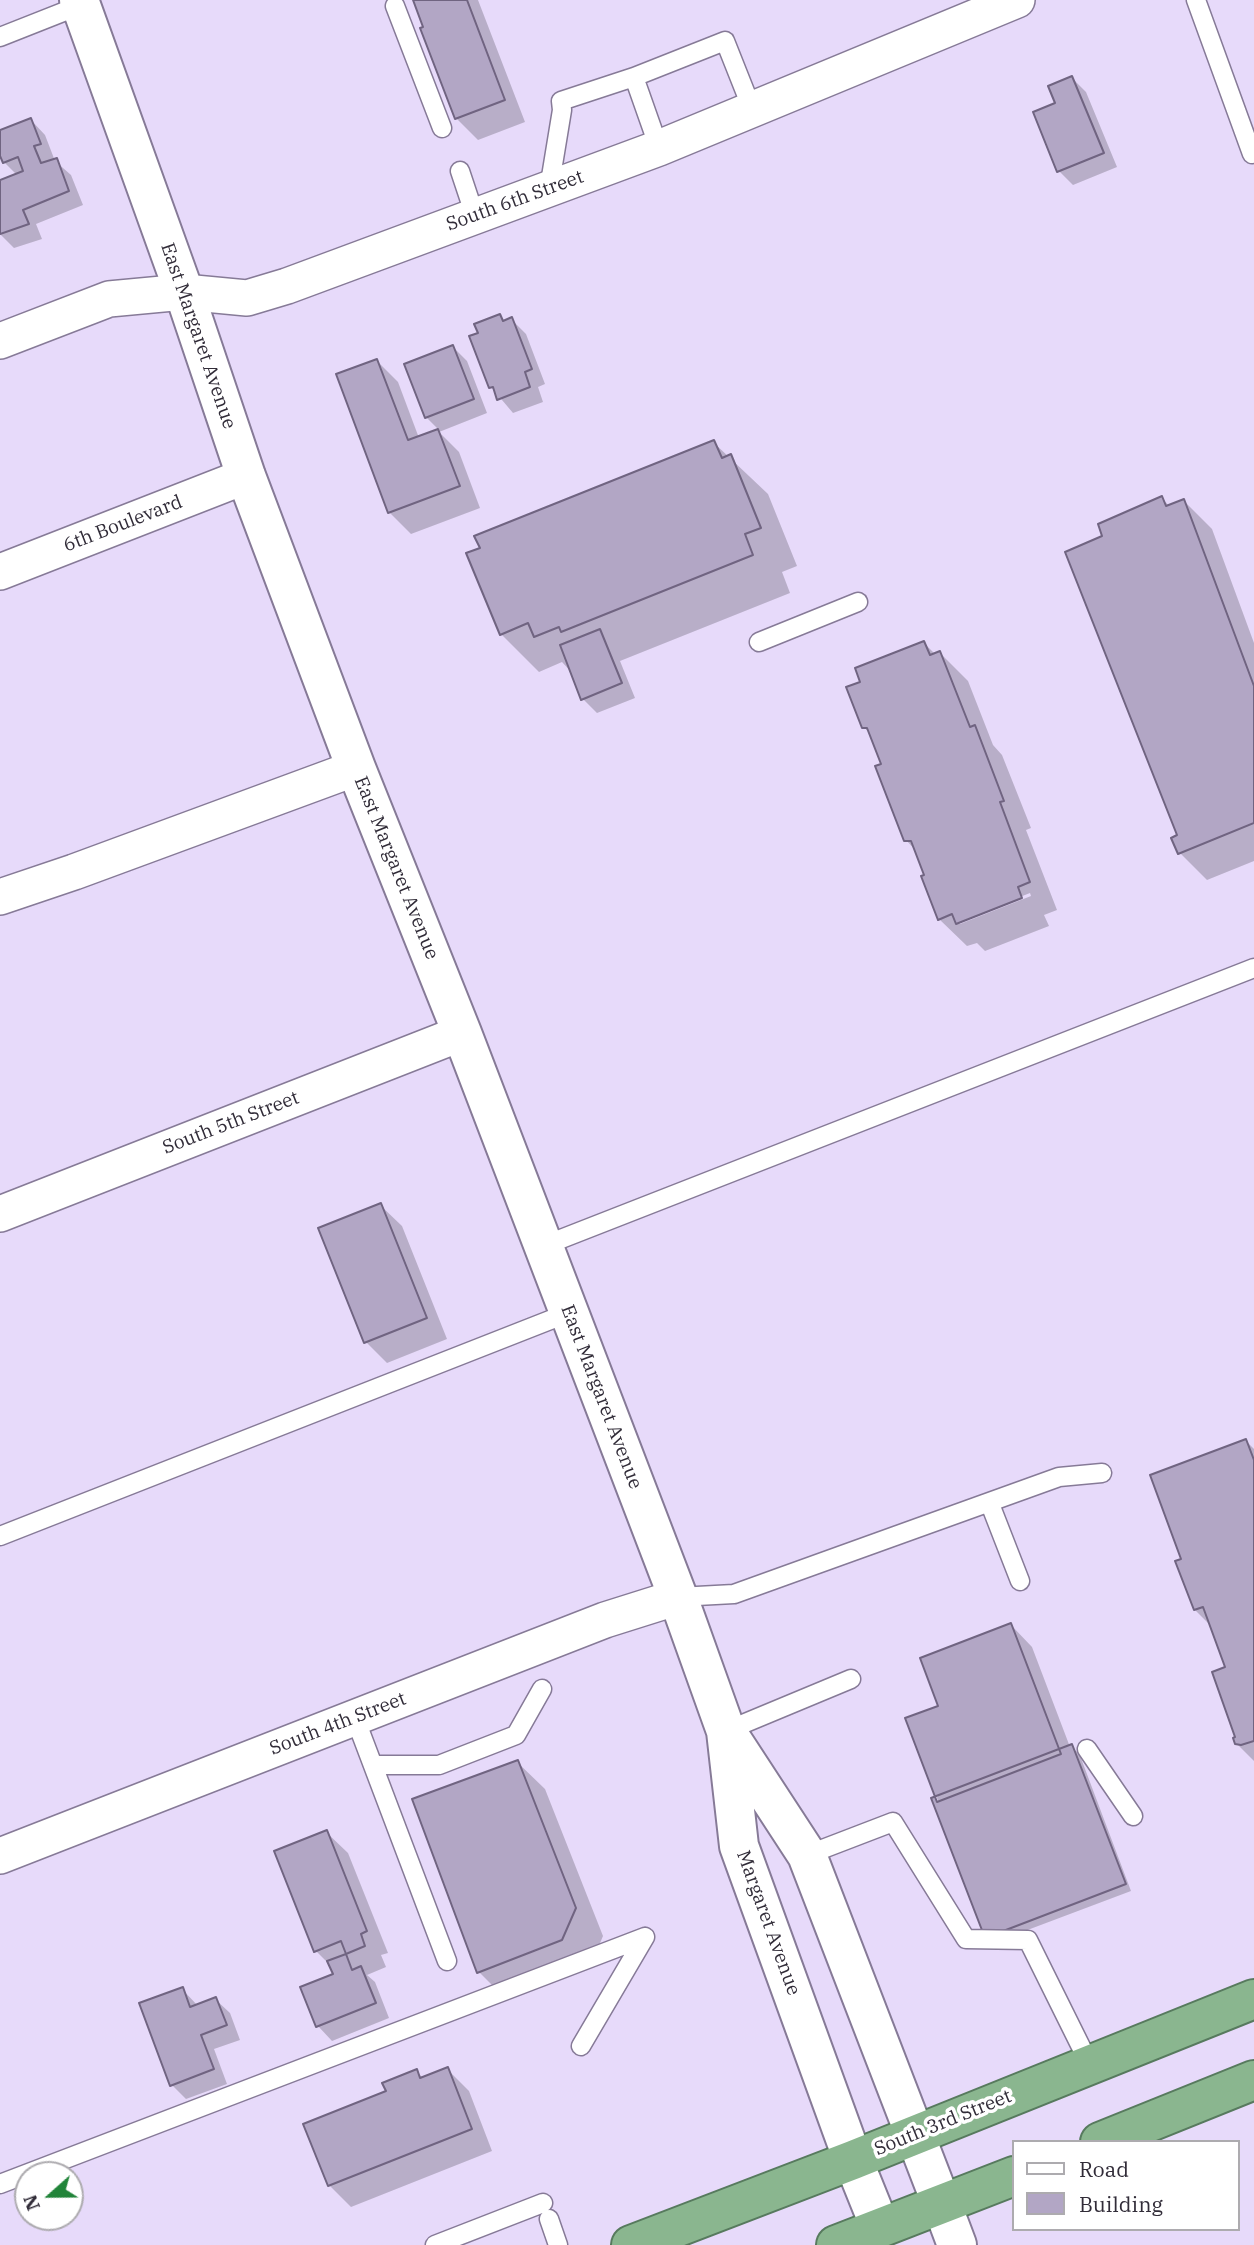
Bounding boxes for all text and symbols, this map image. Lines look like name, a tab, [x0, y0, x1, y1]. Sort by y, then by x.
street label: South 6th Street	[443, 166, 587, 236]
street label: East Margaret Avenue	[155, 240, 241, 432]
street label: 6th Boulevard	[60, 491, 186, 557]
street label: East Margaret Avenue	[349, 773, 443, 963]
street label: South 5th Street	[160, 1086, 302, 1160]
street label: East Margaret Avenue	[555, 1302, 647, 1492]
street label: South 4th Street	[267, 1687, 409, 1761]
street label: Margaret Avenue	[731, 1847, 805, 1999]
street label: South 3rd Street	[871, 2085, 1015, 2161]
legend	[1012, 2140, 1240, 2231]
text: Road	[1079, 2155, 1129, 2183]
north arrow	[14, 2161, 84, 2231]
text: Building	[1079, 2190, 1163, 2218]
text: N	[17, 2191, 45, 2214]

